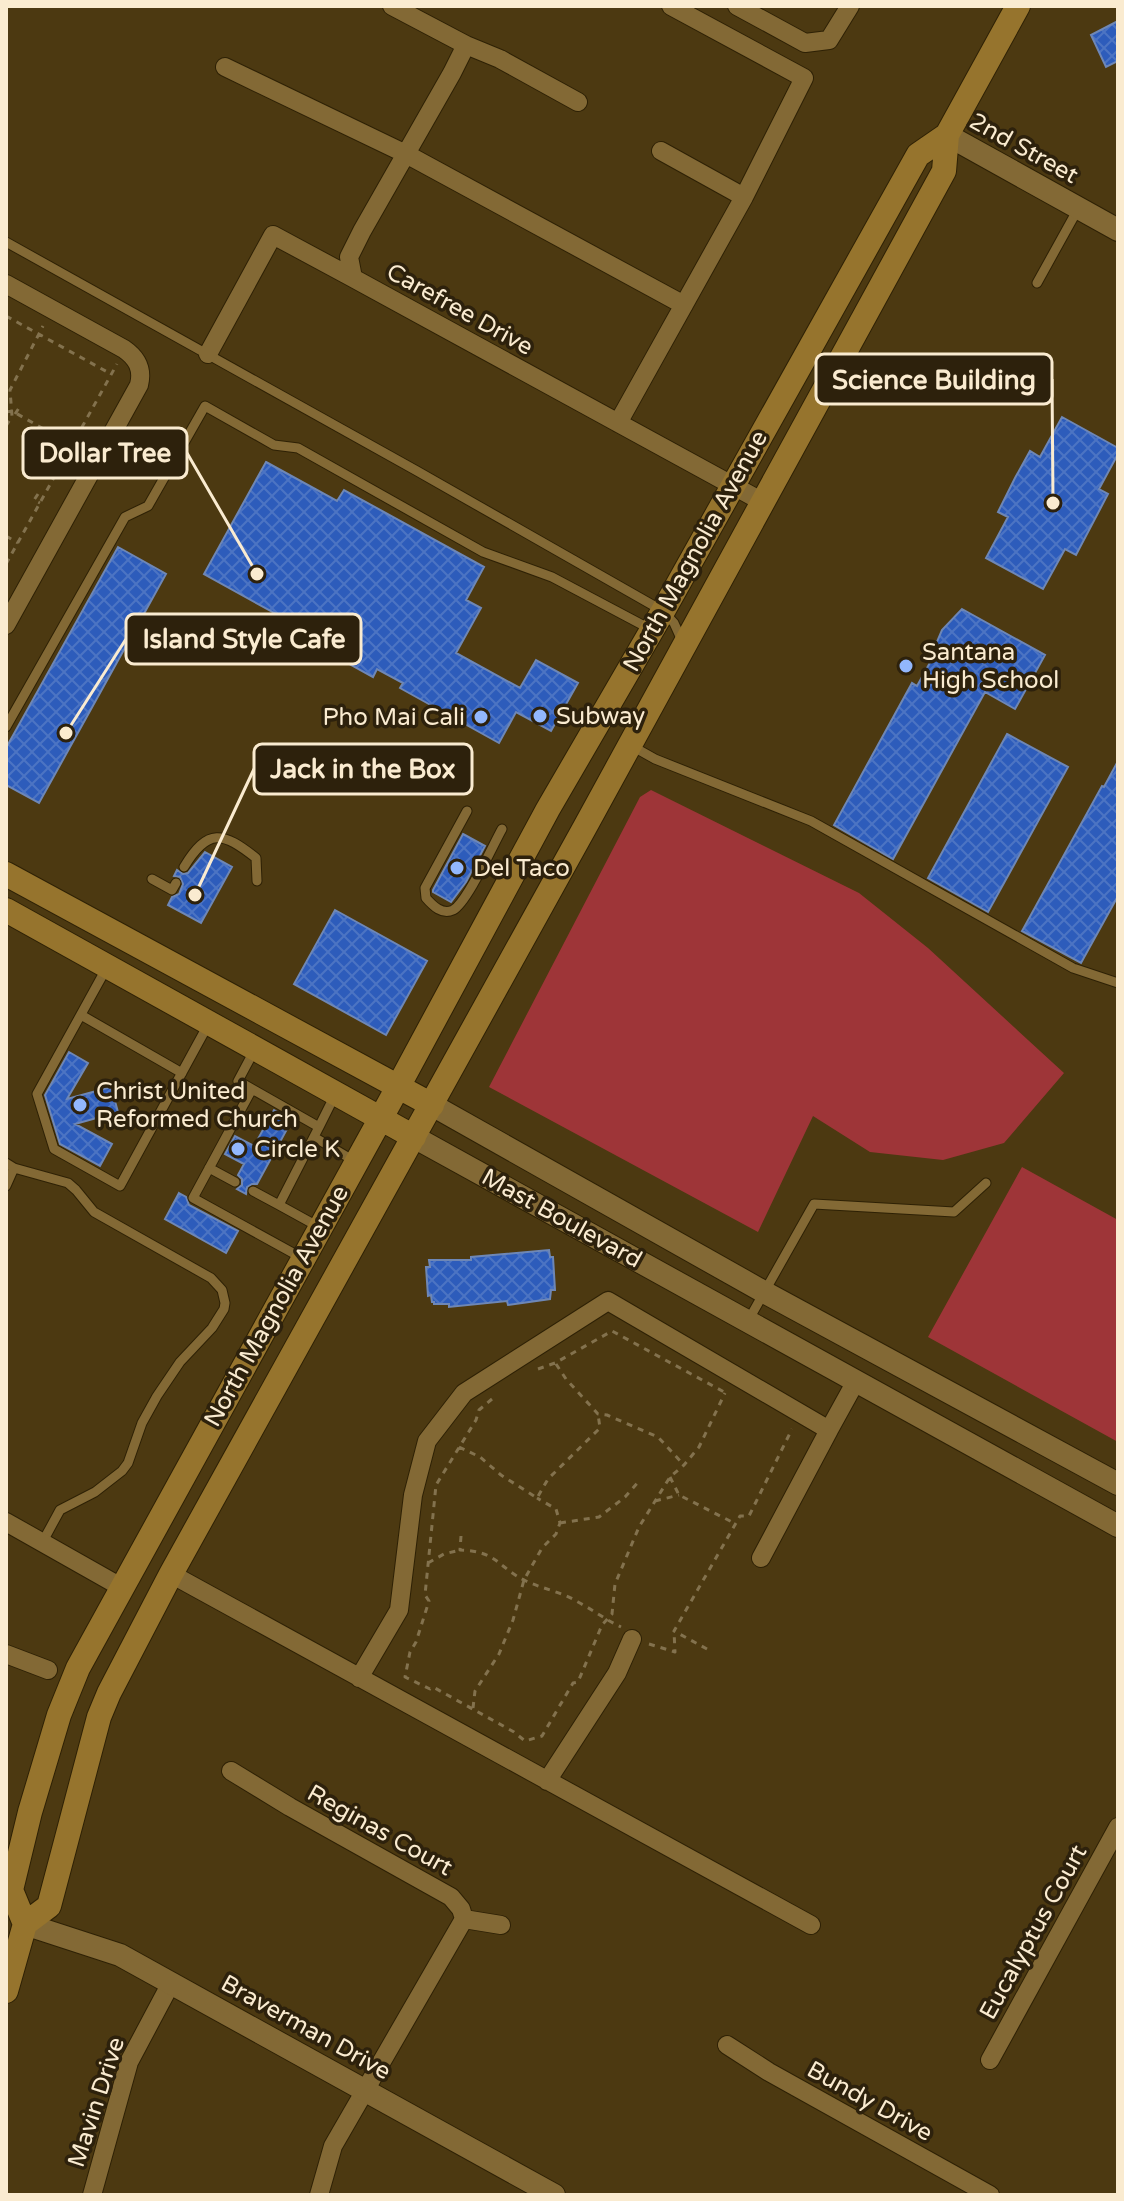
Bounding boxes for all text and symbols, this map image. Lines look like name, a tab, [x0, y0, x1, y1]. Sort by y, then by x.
street label: 2nd Street	[964, 107, 1083, 190]
street label: Carefree Drive	[381, 257, 538, 362]
callout: Science Building	[816, 354, 1052, 404]
text: Science Building	[832, 365, 1036, 396]
street label: North Magnolia Avenue	[617, 426, 774, 677]
callout: Dollar Tree	[23, 428, 187, 478]
text: Dollar Tree	[39, 438, 171, 469]
callout: Island Style Cafe	[126, 614, 361, 664]
text: Island Style Cafe	[142, 624, 346, 655]
place label: Santana High School	[922, 638, 1059, 695]
marker: Santana High School	[897, 657, 915, 675]
place label: Subway	[556, 702, 645, 731]
place label: Pho Mai Cali	[323, 703, 465, 732]
marker: Subway	[531, 707, 549, 725]
marker: Pho Mai Cali	[472, 708, 490, 726]
callout: Jack in the Box	[254, 744, 472, 794]
text: Jack in the Box	[269, 754, 456, 785]
place label: Del Taco	[473, 854, 570, 883]
marker: Del Taco	[448, 859, 466, 877]
place label: Christ United Reformed Church	[96, 1077, 298, 1134]
marker: Christ United Reformed Church	[71, 1096, 89, 1114]
place label: Circle K	[254, 1135, 340, 1164]
marker: Circle K	[229, 1140, 247, 1158]
street label: Mast Boulevard	[477, 1162, 647, 1274]
street label: North Magnolia Avenue	[198, 1181, 355, 1432]
street label: Reginas Court	[302, 1779, 457, 1882]
street label: Eucalyptus Court	[973, 1840, 1093, 2025]
street label: Braverman Drive	[216, 1969, 396, 2086]
street label: Mavin Drive	[62, 2033, 131, 2171]
street label: Bundy Drive	[802, 2055, 938, 2148]

